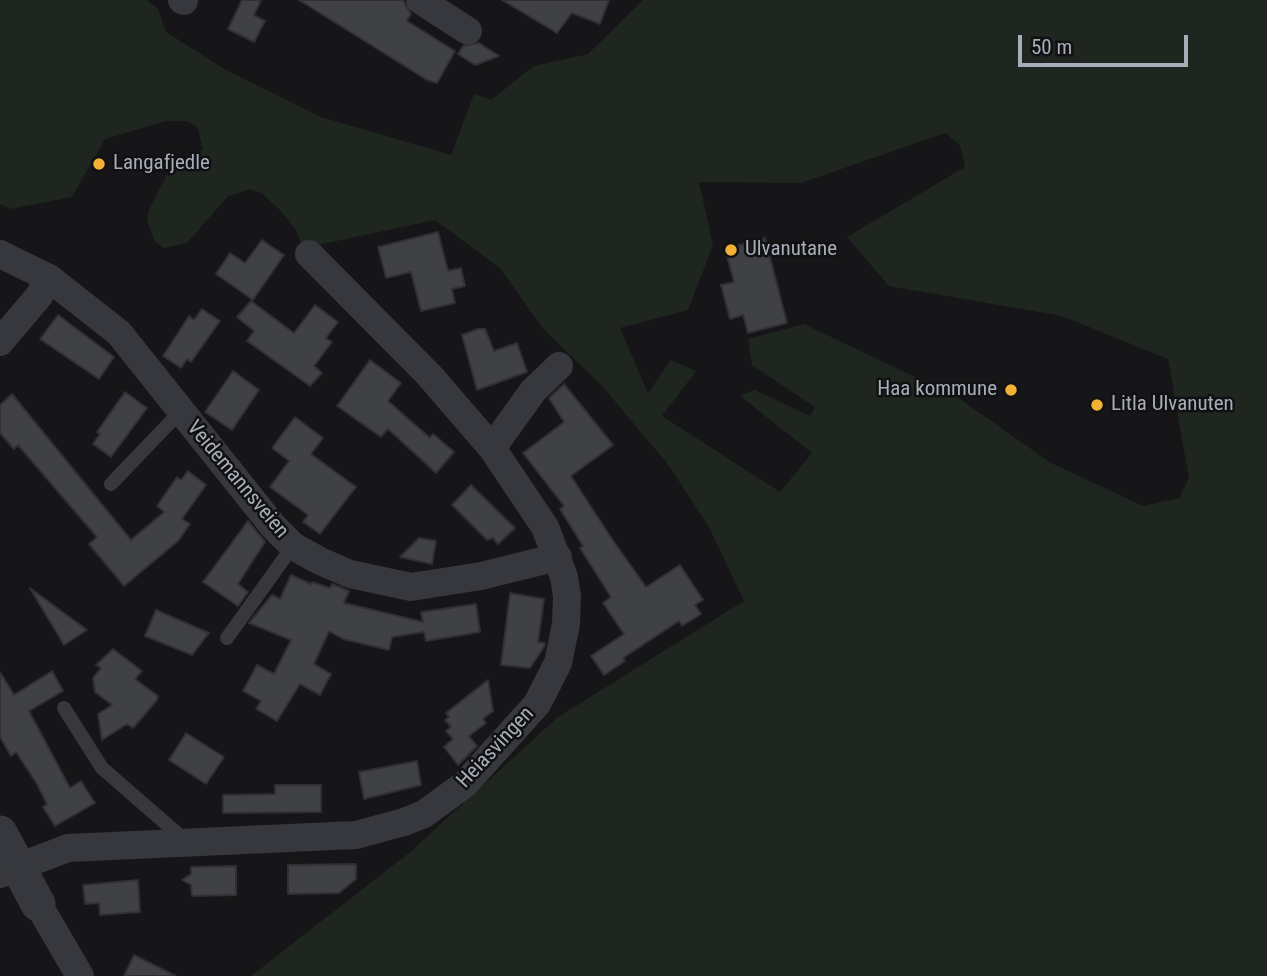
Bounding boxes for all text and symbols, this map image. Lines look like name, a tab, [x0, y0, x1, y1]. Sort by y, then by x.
scale bar	[1022, 21, 1192, 65]
text: 50 m	[1031, 35, 1072, 59]
place label: Langafjedle	[113, 151, 210, 177]
marker: Langafjedle	[91, 156, 107, 172]
place label: Ulvanutane	[745, 237, 837, 263]
marker: Ulvanutane	[723, 242, 739, 258]
place label: Haa kommune	[877, 377, 997, 403]
marker: Haa kommune	[1003, 382, 1019, 398]
place label: Litla Ulvanuten	[1111, 392, 1234, 418]
marker: Litla Ulvanuten	[1089, 397, 1105, 413]
street label: Veidemannsveien	[181, 416, 293, 544]
street label: Heiasvingen	[452, 702, 540, 794]

